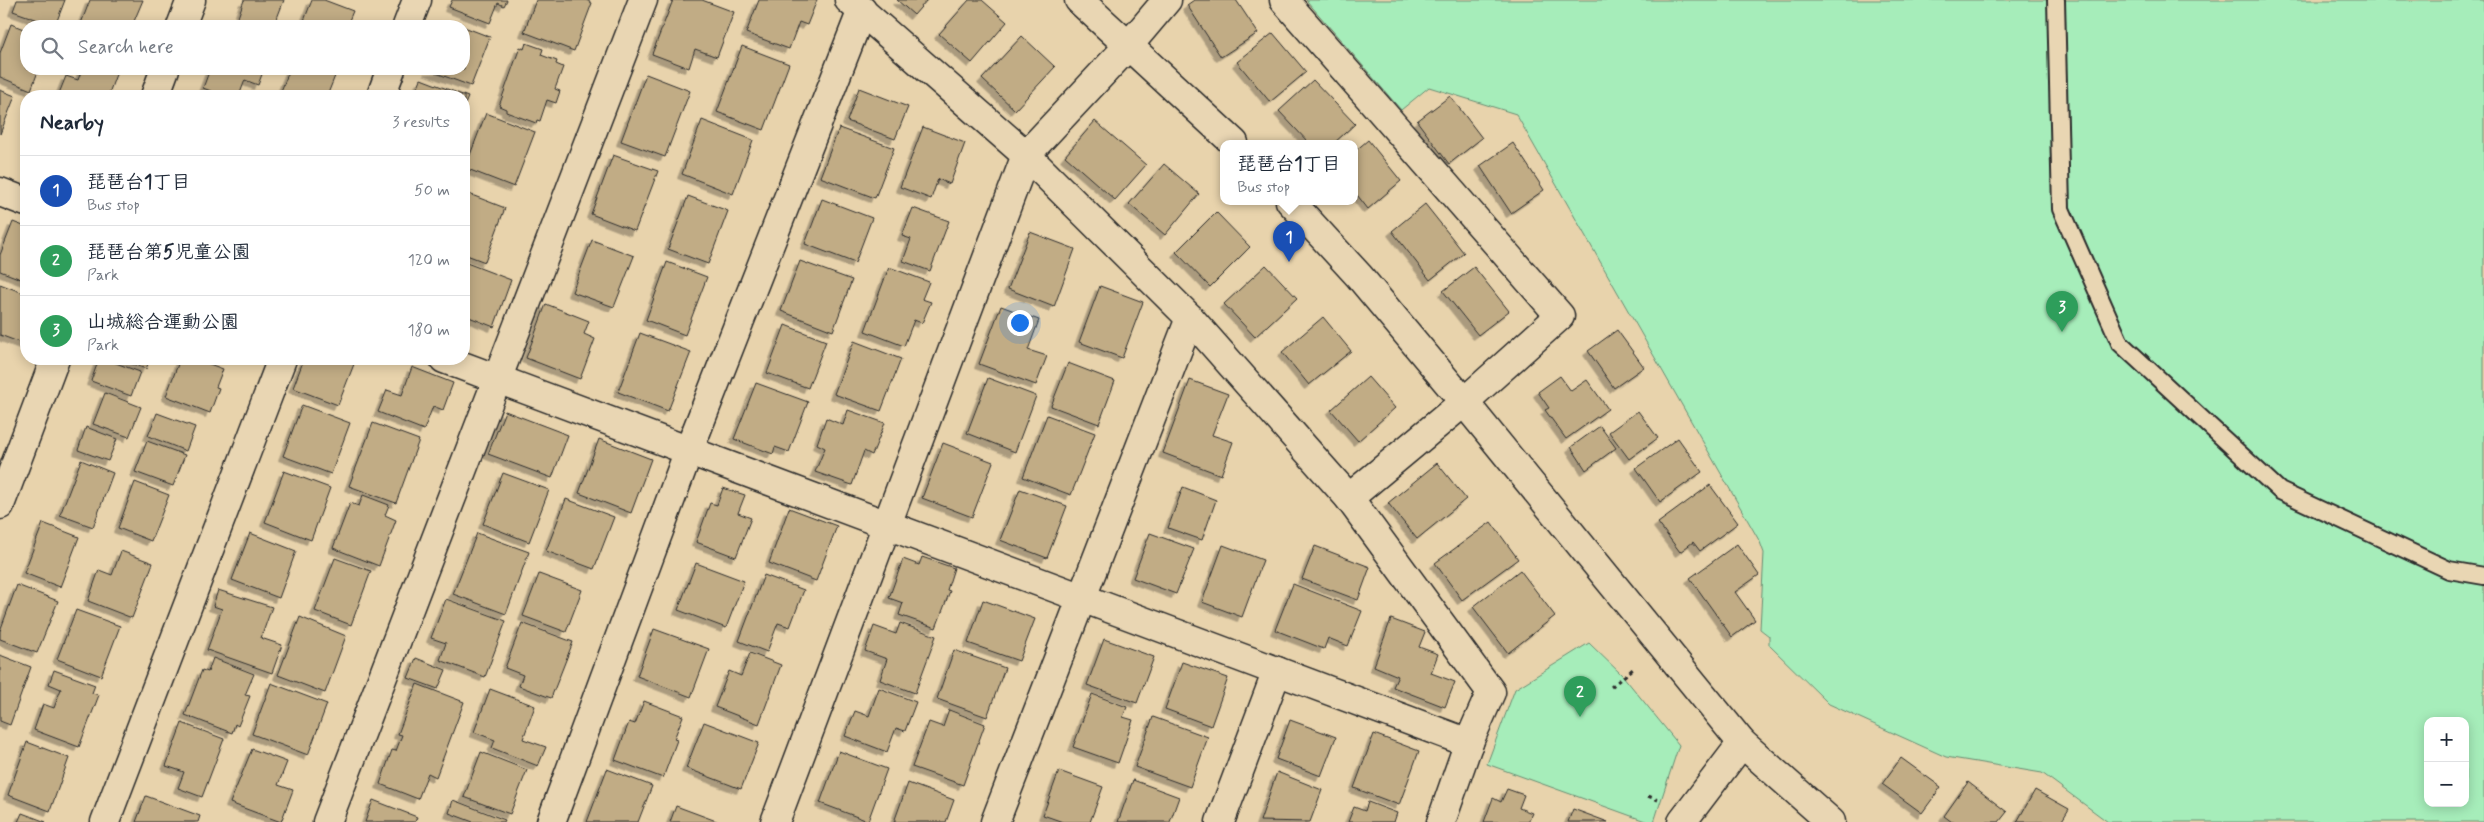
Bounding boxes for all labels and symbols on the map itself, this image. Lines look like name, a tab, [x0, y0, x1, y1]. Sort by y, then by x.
pin: 1	[1273, 221, 1305, 262]
pin: 3	[2046, 291, 2078, 332]
your location	[1007, 310, 1033, 336]
pin: 2	[1564, 676, 1596, 717]

